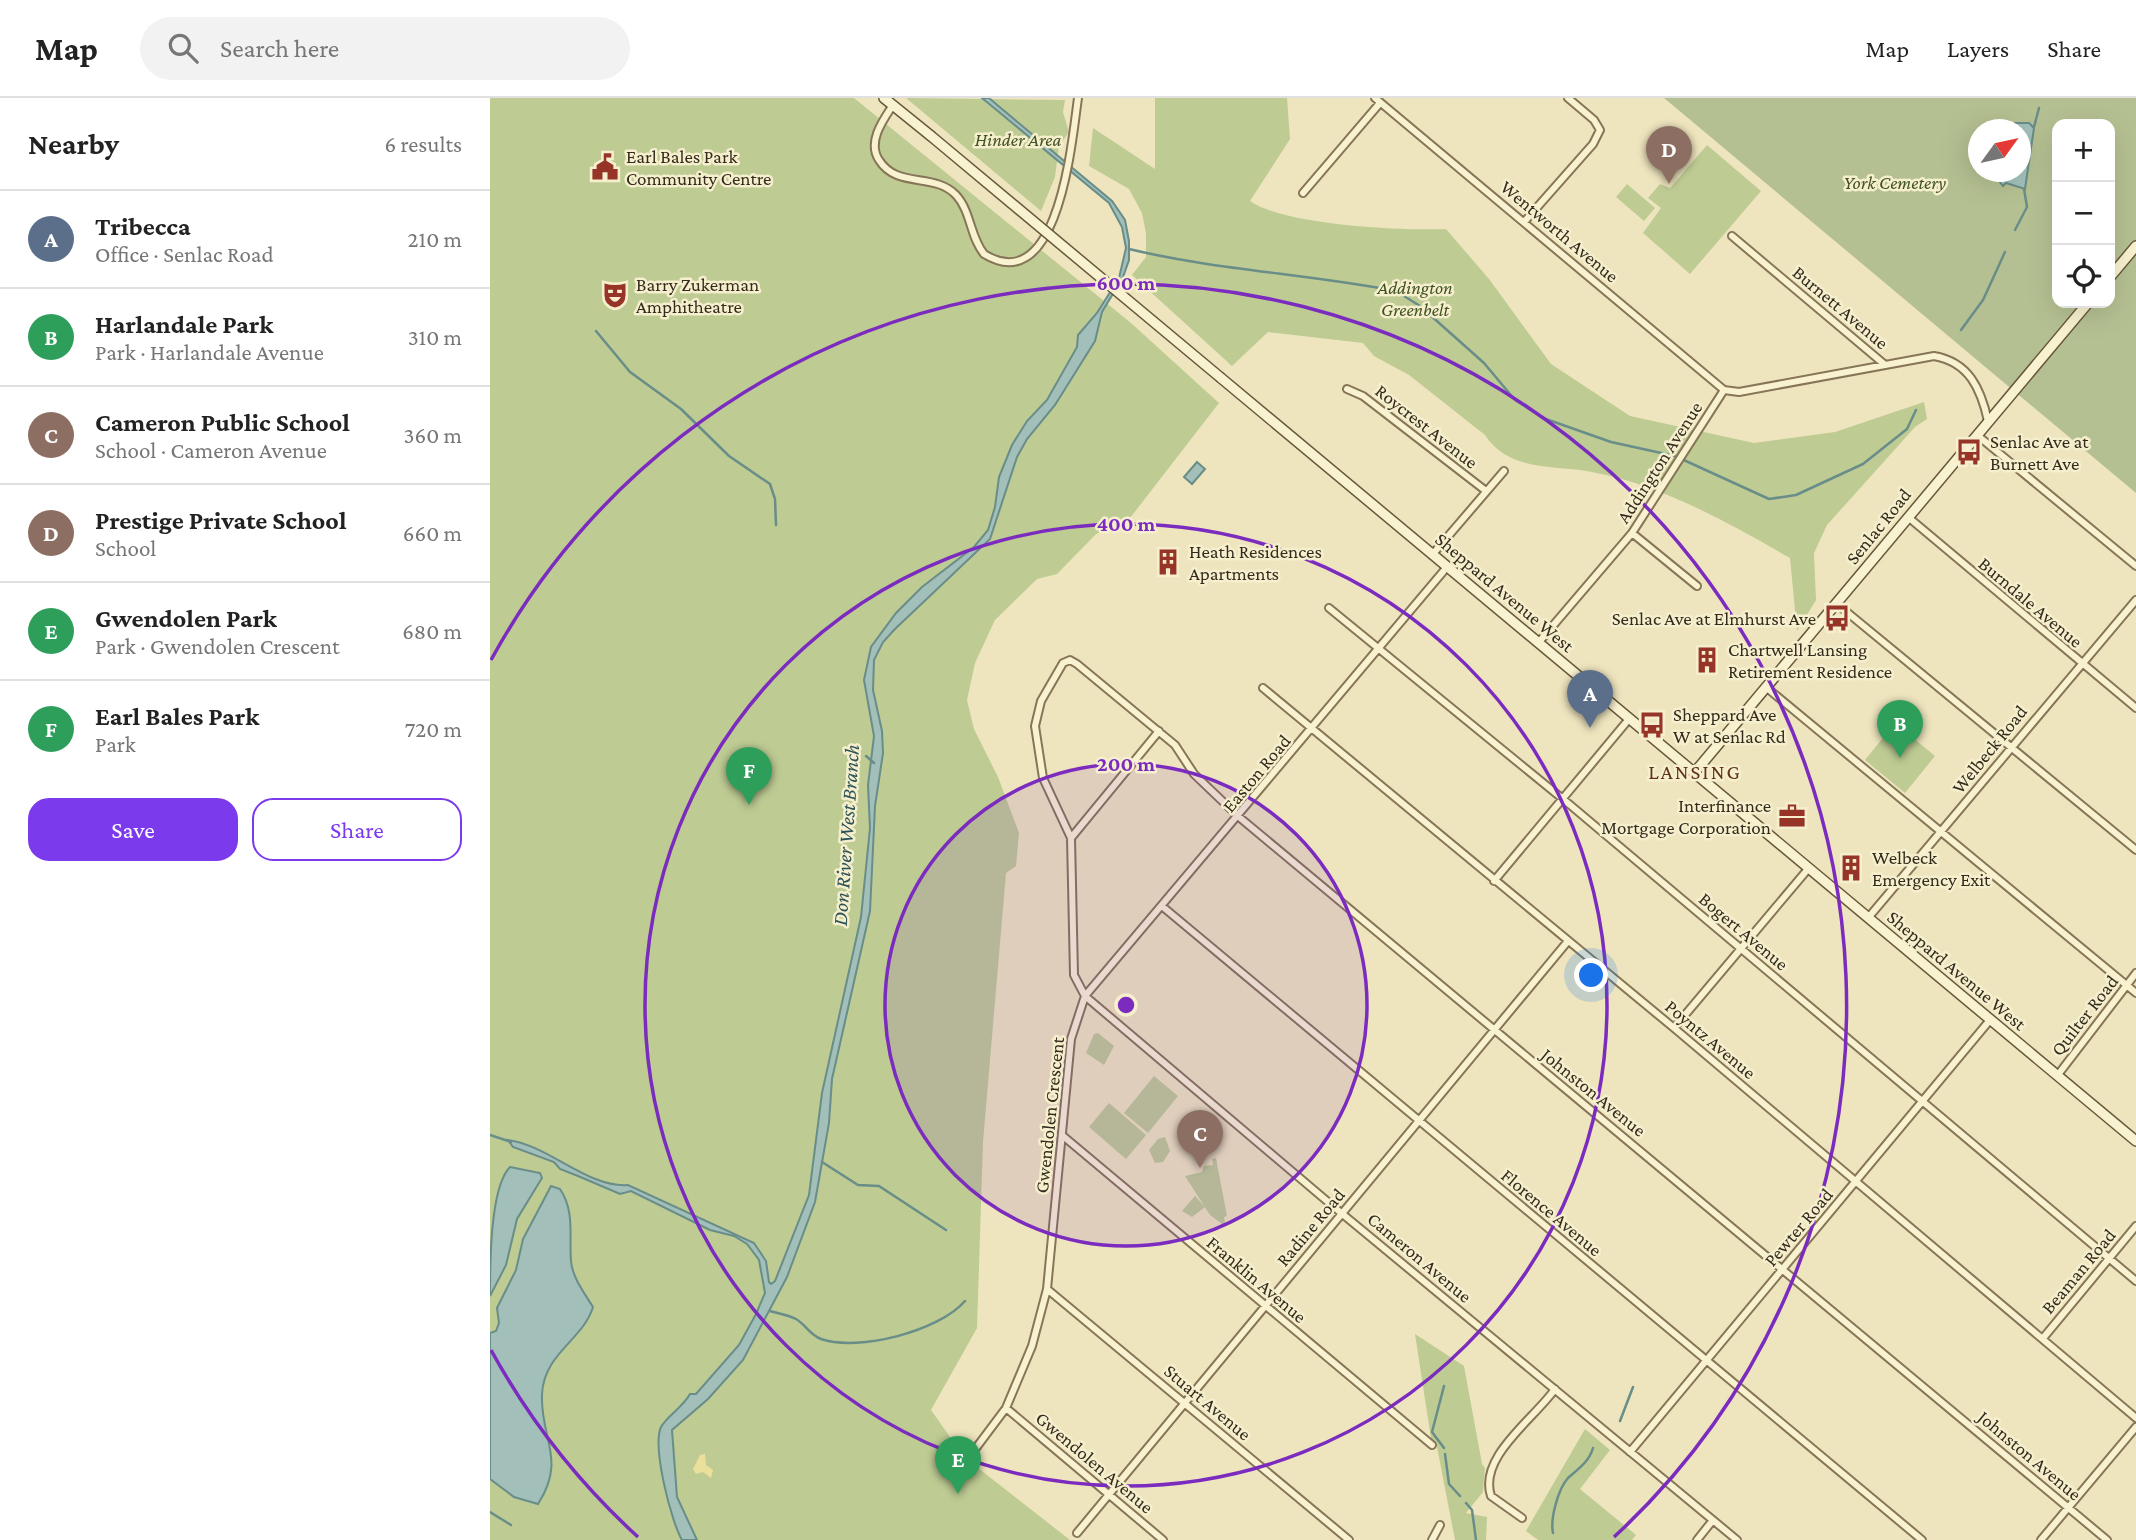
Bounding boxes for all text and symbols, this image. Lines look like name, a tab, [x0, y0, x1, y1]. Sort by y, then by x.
search box	[140, 17, 630, 80]
icon: search	[164, 29, 202, 67]
text: Map	[35, 30, 98, 67]
text: Search here	[220, 34, 339, 63]
text: Map	[1865, 35, 1909, 62]
text: Layers	[1947, 35, 2009, 62]
text: Share	[2047, 35, 2101, 62]
north arrow	[1968, 119, 2031, 182]
map controls	[2052, 119, 2115, 308]
button: +	[2052, 119, 2115, 182]
pin: D	[1646, 126, 1692, 184]
text: Nearby	[28, 127, 119, 160]
park label: Hinder Area	[975, 129, 1061, 150]
text: 6 results	[385, 131, 462, 157]
place label: Earl Bales Park Community Centre	[626, 146, 771, 189]
public building icon: Earl Bales Park Community Centre	[590, 152, 620, 182]
park label: York Cemetery	[1844, 172, 1946, 193]
street label: Wentworth Avenue	[1496, 176, 1623, 287]
button: −	[2052, 182, 2115, 245]
text: Tribecca	[95, 212, 191, 241]
text: A	[44, 226, 58, 252]
text: 210 m	[408, 226, 462, 252]
text: Office · Senlac Road	[95, 241, 274, 267]
button: locate	[2052, 245, 2115, 308]
street label: Burnett Avenue	[1789, 261, 1893, 353]
text: 600 m	[1097, 271, 1156, 295]
place label: Barry Zukerman Amphitheatre	[636, 274, 759, 317]
park label: Addington Greenbelt	[1376, 277, 1453, 320]
theatre icon: Barry Zukerman Amphitheatre	[600, 280, 630, 310]
text: Harlandale Park	[95, 310, 273, 339]
text: B	[44, 324, 58, 350]
text: 310 m	[408, 324, 462, 350]
text: Park · Harlandale Avenue	[95, 339, 324, 365]
street label: Roycrest Avenue	[1371, 380, 1482, 473]
street label: Addington Avenue	[1612, 398, 1706, 527]
text: Cameron Public School	[95, 408, 350, 437]
text: C	[44, 422, 58, 448]
text: 360 m	[404, 422, 462, 448]
place label: Senlac Ave at Burnett Ave	[1990, 431, 2089, 474]
text: School · Cameron Avenue	[95, 437, 327, 463]
bus stop icon: Senlac Ave at Burnett Ave	[1954, 437, 1984, 467]
street label: Senlac Road	[1842, 484, 1915, 568]
text: Prestige Private School	[95, 506, 346, 535]
text: 400 m	[1097, 512, 1156, 536]
text: D	[43, 520, 59, 546]
text: 660 m	[403, 520, 462, 546]
street label: Sheppard Avenue West	[1431, 528, 1579, 657]
text: School	[95, 535, 156, 561]
place label: Heath Residences Apartments	[1189, 541, 1322, 584]
building icon: Heath Residences Apartments	[1153, 547, 1183, 577]
street label: Burndale Avenue	[1974, 553, 2087, 652]
bus stop icon: Senlac Ave at Elmhurst Ave	[1822, 603, 1852, 633]
text: Gwendolen Park	[95, 604, 277, 633]
place label: Senlac Ave at Elmhurst Ave	[1612, 608, 1816, 629]
text: E	[44, 618, 58, 644]
text: 680 m	[402, 618, 462, 644]
text: Park · Gwendolen Crescent	[95, 633, 340, 659]
place label: Chartwell Lansing Retirement Residence	[1728, 639, 1892, 682]
building icon: Chartwell Lansing Retirement Residence	[1692, 645, 1722, 675]
pin: A	[1567, 670, 1613, 728]
pin: B	[1877, 700, 1923, 758]
street label: Welbeck Road	[1948, 701, 2031, 798]
text: Earl Bales Park	[95, 702, 259, 731]
place label: Sheppard Ave W at Senlac Rd	[1673, 704, 1786, 747]
bus stop icon: Sheppard Ave W at Senlac Rd	[1637, 710, 1667, 740]
text: F	[45, 716, 57, 742]
text: 720 m	[405, 716, 462, 742]
street label: Easton Road	[1218, 730, 1295, 816]
text: Park	[95, 731, 136, 757]
water label: Don River West Branch	[828, 743, 864, 927]
pin: F	[726, 747, 772, 805]
text: 200 m	[1097, 752, 1155, 776]
district label: LANSING	[1648, 760, 1742, 784]
place label: Interfinance Mortgage Corporation	[1601, 795, 1771, 838]
button: Save	[28, 798, 238, 861]
button: Share	[252, 798, 462, 861]
office icon: Interfinance Mortgage Corporation	[1777, 801, 1807, 831]
place label: Welbeck Emergency Exit	[1872, 847, 1991, 890]
building icon: Welbeck Emergency Exit	[1836, 853, 1866, 883]
street label: Bogert Avenue	[1695, 888, 1792, 975]
street label: Sheppard Avenue West	[1883, 906, 2031, 1035]
your location	[1574, 958, 1608, 992]
street label: Quilter Road	[2047, 971, 2122, 1060]
centre of rings	[1114, 993, 1138, 1017]
street label: Poyntz Avenue	[1661, 996, 1760, 1083]
street label: Gwendolen Crescent	[1031, 1035, 1068, 1194]
street label: Johnston Avenue	[1536, 1043, 1650, 1141]
pin: C	[1177, 1110, 1223, 1168]
street label: Florence Avenue	[1497, 1164, 1606, 1260]
street label: Radine Road	[1272, 1184, 1349, 1270]
street label: Pewter Road	[1760, 1184, 1837, 1270]
street label: Cameron Avenue	[1364, 1208, 1476, 1307]
street label: Beaman Road	[2037, 1225, 2120, 1318]
street label: Franklin Avenue	[1203, 1232, 1311, 1327]
street label: Stuart Avenue	[1160, 1360, 1255, 1445]
street label: Johnston Avenue	[1972, 1405, 2086, 1505]
street label: Gwendolen Avenue	[1032, 1407, 1158, 1518]
pin: E	[935, 1436, 981, 1494]

